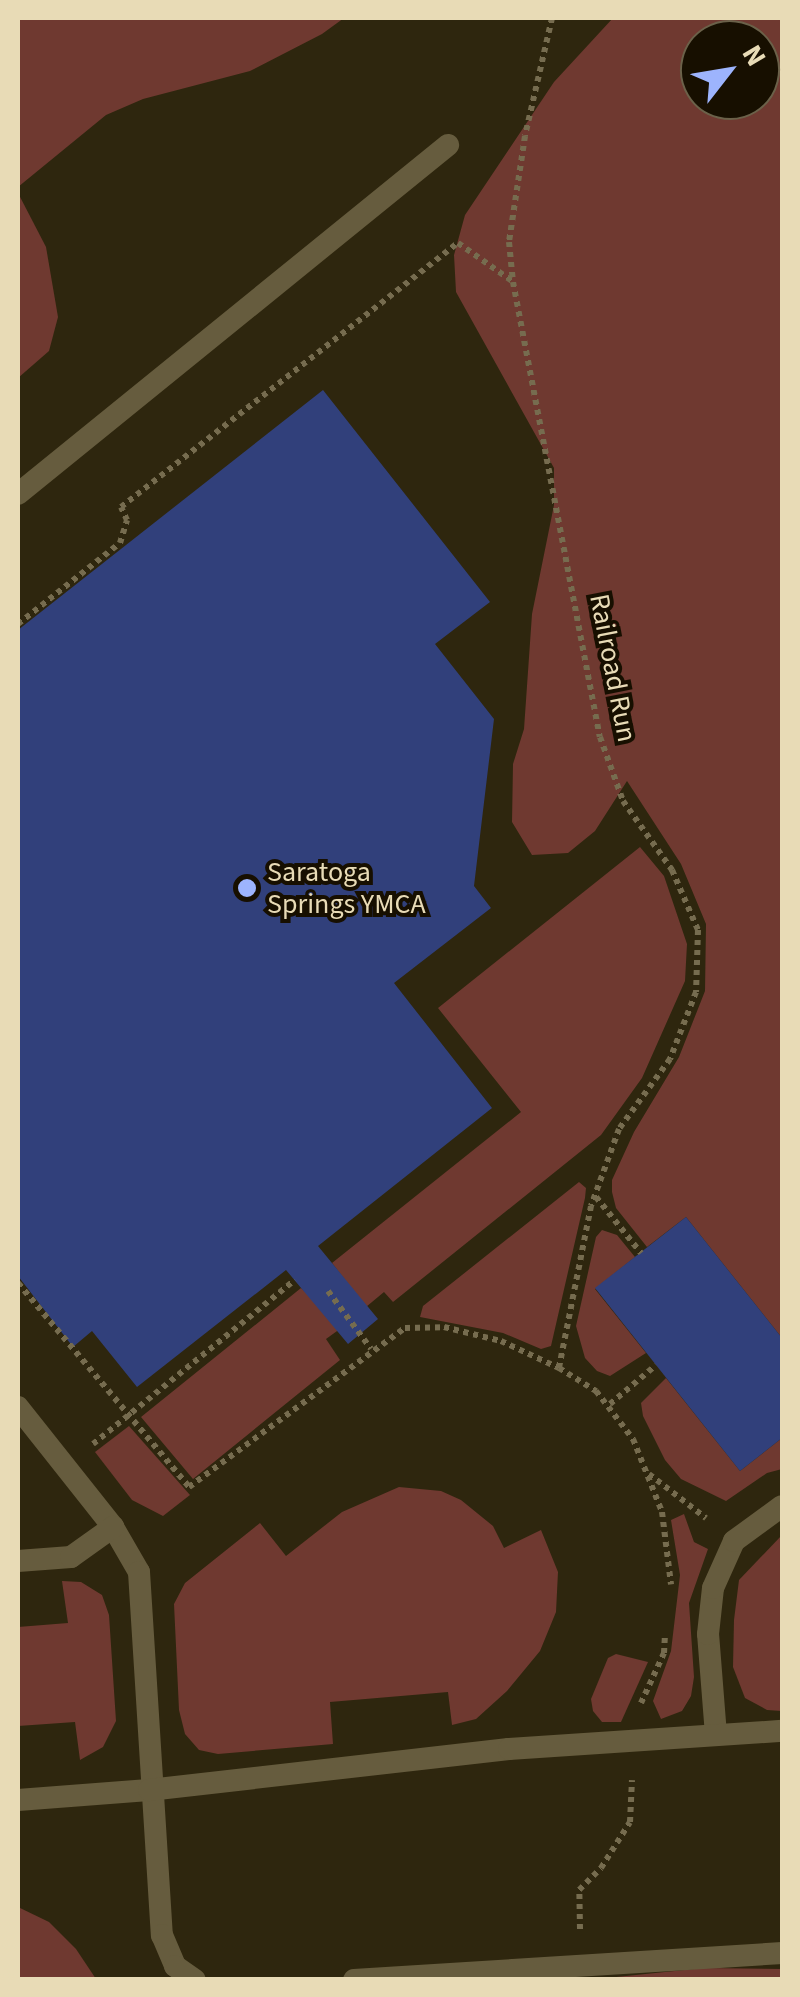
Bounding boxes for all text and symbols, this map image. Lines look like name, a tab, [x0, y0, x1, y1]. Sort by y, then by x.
north arrow	[680, 20, 780, 120]
text: N	[732, 37, 776, 74]
street label: Railroad Run	[582, 591, 644, 745]
place label: Saratoga Springs YMCA	[267, 855, 426, 921]
marker: Saratoga Springs YMCA	[236, 877, 258, 899]

